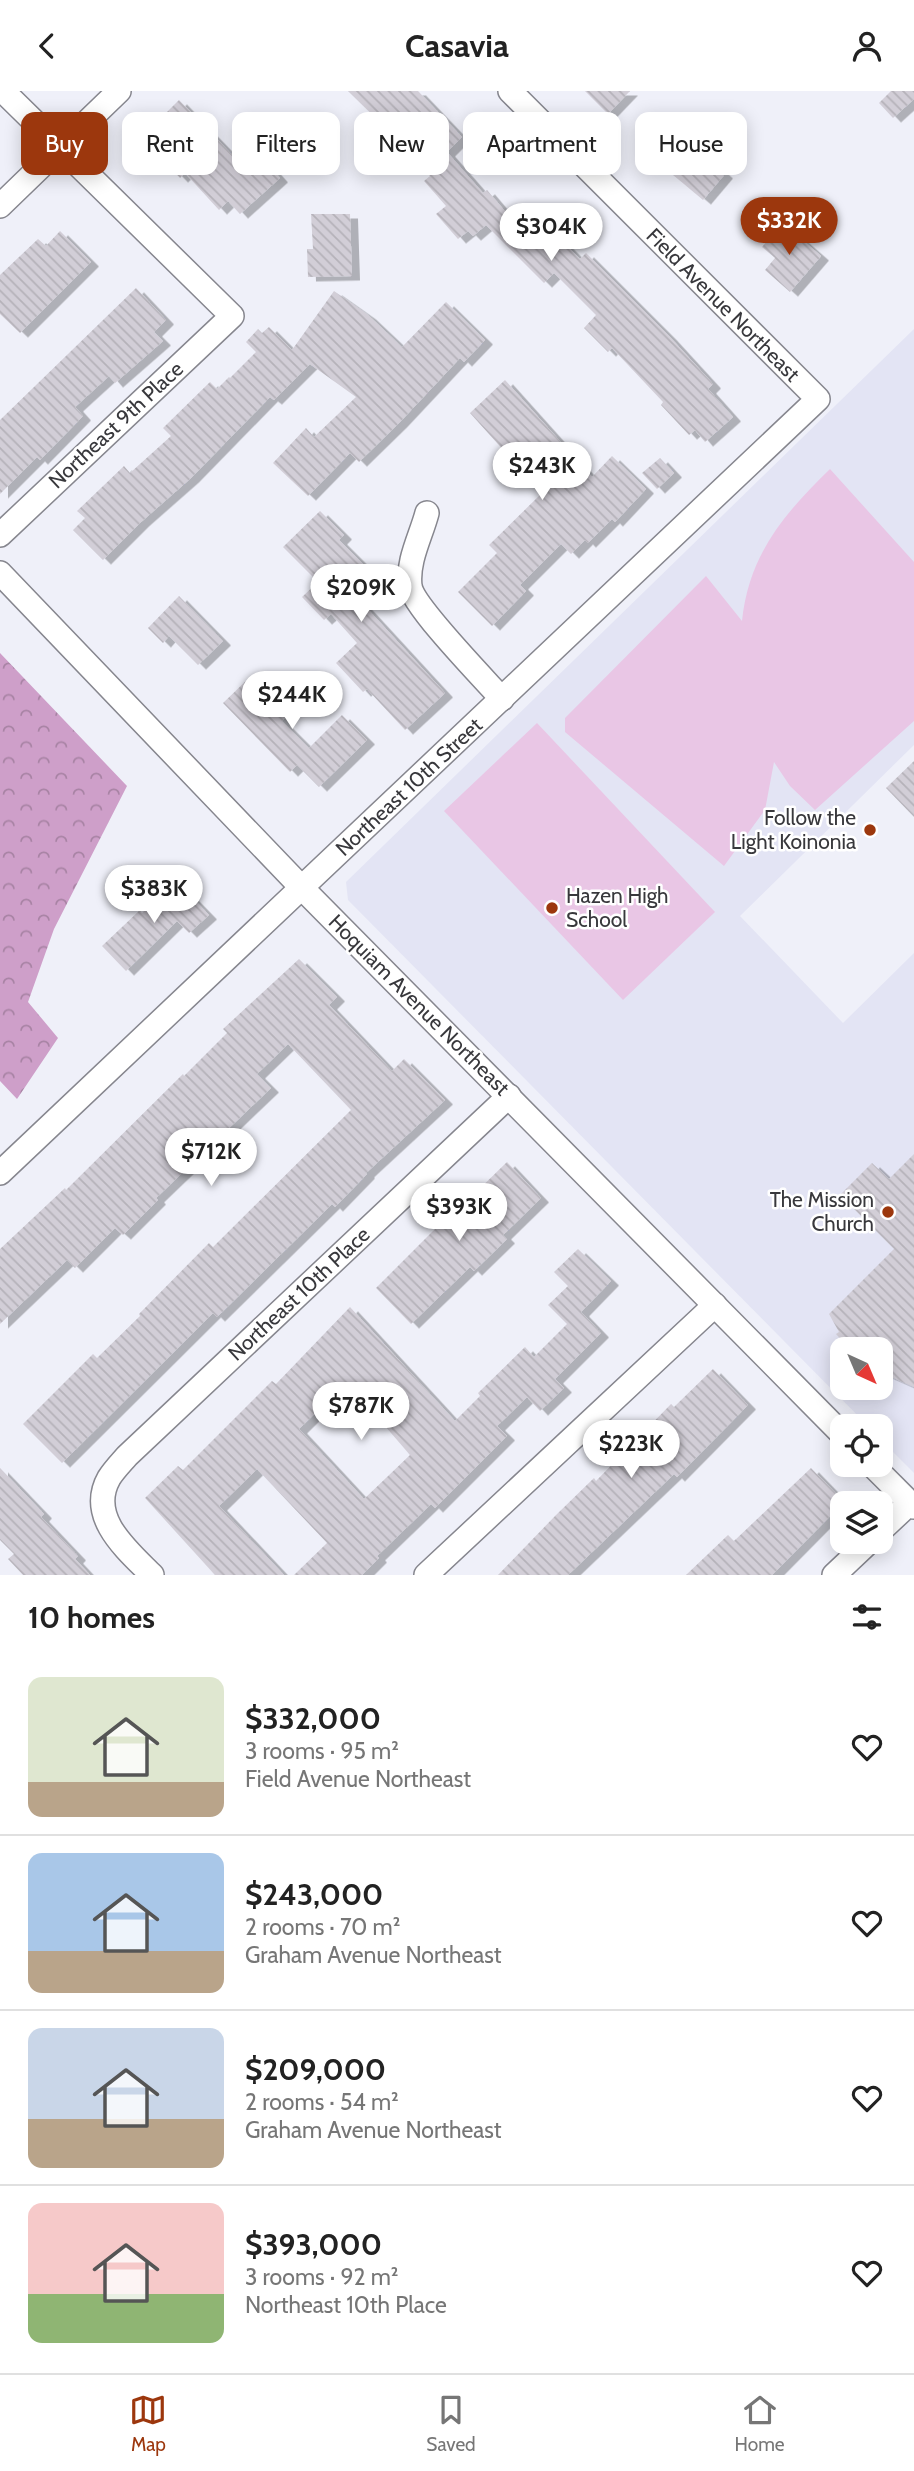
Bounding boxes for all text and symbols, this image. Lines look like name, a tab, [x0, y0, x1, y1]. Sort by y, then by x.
text: Casavia	[405, 26, 509, 65]
icon: back	[28, 27, 66, 65]
icon: person	[848, 27, 886, 65]
chip: Buy	[21, 112, 108, 175]
chip: Rent	[122, 112, 218, 175]
chip: Filters	[232, 112, 340, 175]
chip: New	[354, 112, 449, 175]
chip: Apartment	[463, 112, 621, 175]
chip: House	[635, 112, 747, 175]
pin: $332K	[740, 197, 838, 257]
pin: $304K	[502, 204, 600, 263]
text: $332K	[757, 206, 821, 234]
text: $304K	[516, 212, 586, 240]
street label: Field Avenue Northeast	[642, 223, 805, 386]
street label: Northeast 9th Place	[43, 356, 188, 493]
pin: $243K	[493, 443, 591, 502]
text: $243K	[509, 451, 575, 479]
pin: $209K	[312, 565, 410, 624]
text: $209K	[326, 573, 396, 601]
pin: $244K	[243, 671, 341, 731]
text: $244K	[258, 680, 326, 708]
street label: Northeast 10th Street	[330, 712, 487, 861]
place label: Follow the Light Koinonia	[731, 805, 856, 854]
marker: Follow the Light Koinonia	[862, 822, 878, 838]
pin: $383K	[105, 865, 203, 925]
text: $383K	[121, 874, 187, 902]
place label: Hazen High School	[566, 883, 669, 932]
marker: Hazen High School	[544, 900, 560, 916]
street label: Hoquiam Avenue Northeast	[324, 909, 515, 1100]
pin: $712K	[162, 1129, 260, 1188]
text: $712K	[181, 1137, 241, 1165]
pin: $393K	[410, 1183, 508, 1243]
place label: The Mission Church	[770, 1187, 874, 1236]
text: $393K	[426, 1192, 492, 1220]
marker: The Mission Church	[880, 1204, 896, 1220]
street label: Northeast 10th Place	[223, 1222, 375, 1366]
north arrow	[830, 1337, 892, 1400]
map controls	[830, 1337, 893, 1554]
pin: $787K	[312, 1383, 410, 1442]
text: $787K	[328, 1391, 394, 1419]
button: locate	[830, 1414, 893, 1477]
pin: $223K	[582, 1421, 680, 1480]
text: $223K	[599, 1429, 663, 1457]
button: layers	[830, 1491, 893, 1554]
icon: filters	[848, 1598, 886, 1636]
text: 10 homes	[28, 1599, 155, 1636]
text: $332,000	[245, 1700, 381, 1737]
icon: home	[84, 1705, 168, 1789]
icon: heart	[848, 1728, 886, 1766]
text: 3 rooms · 95 m²	[245, 1737, 399, 1765]
text: Field Avenue Northeast	[245, 1765, 471, 1793]
text: $243,000	[245, 1876, 383, 1913]
icon: home	[84, 1881, 168, 1965]
icon: heart	[848, 1904, 886, 1942]
text: 2 rooms · 70 m²	[245, 1913, 400, 1941]
text: Graham Avenue Northeast	[245, 1941, 502, 1969]
text: $209,000	[245, 2051, 386, 2088]
icon: home	[84, 2056, 168, 2140]
icon: heart	[848, 2079, 886, 2117]
text: 2 rooms · 54 m²	[245, 2088, 399, 2116]
text: Graham Avenue Northeast	[245, 2116, 502, 2144]
text: $393,000	[245, 2226, 382, 2263]
icon: home	[84, 2231, 168, 2315]
icon: heart	[848, 2254, 886, 2292]
text: 3 rooms · 92 m²	[245, 2263, 399, 2291]
text: Northeast 10th Place	[245, 2291, 447, 2319]
tab: Map	[129, 2391, 167, 2456]
tab: Saved	[426, 2391, 476, 2456]
tab: Home	[735, 2391, 785, 2456]

